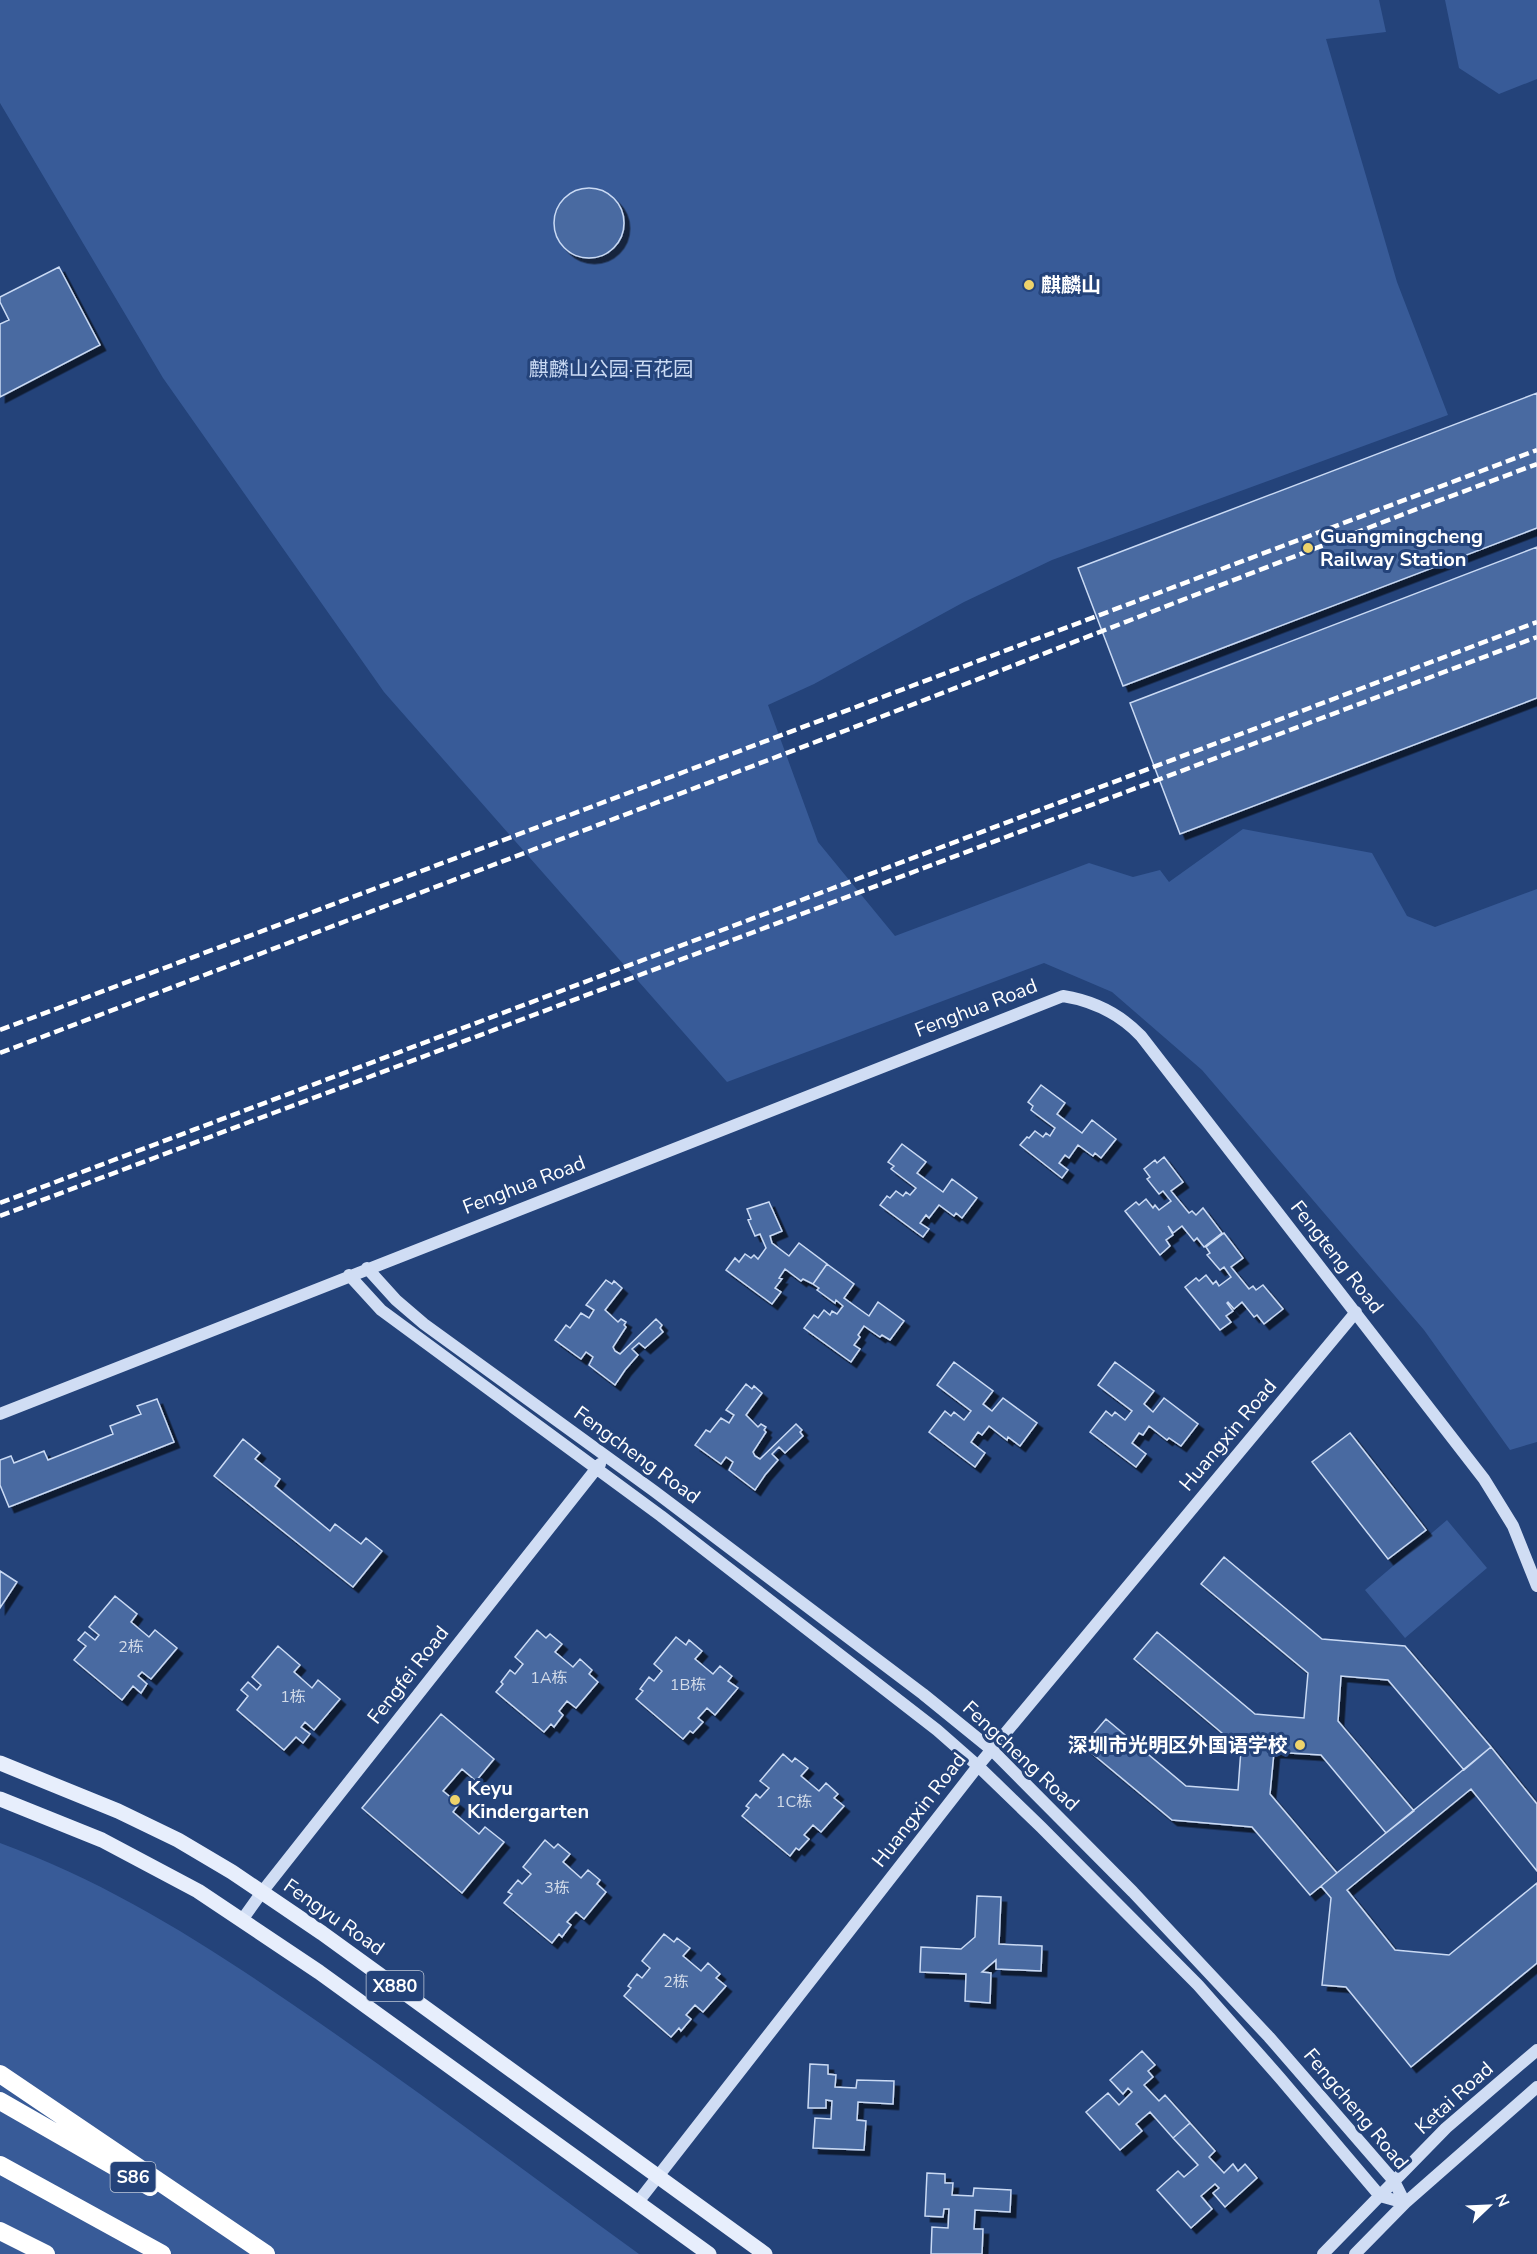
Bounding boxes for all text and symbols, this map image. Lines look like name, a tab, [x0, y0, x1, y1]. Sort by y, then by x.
place label: 麒麟山	[1041, 272, 1101, 299]
marker: 麒麟山	[1022, 278, 1036, 292]
park label: 麒麟山公园·百花园	[529, 356, 693, 383]
place label: Guangmingcheng Railway Station	[1320, 523, 1483, 573]
marker: Guangmingcheng Railway Station	[1301, 541, 1315, 555]
street label: Fenghua Road	[911, 972, 1041, 1044]
street label: Fenghua Road	[459, 1149, 589, 1221]
street label: Fengteng Road	[1284, 1195, 1390, 1319]
street label: Huangxin Road	[1173, 1373, 1283, 1497]
street label: Fengcheng Road	[568, 1400, 706, 1510]
street label: Fengfei Road	[361, 1620, 455, 1730]
house number: 2栋	[118, 1636, 144, 1658]
house number: 1A栋	[530, 1667, 568, 1689]
house number: 1B栋	[670, 1674, 706, 1696]
house number: 1栋	[280, 1686, 306, 1708]
street label: Fengcheng Road	[957, 1695, 1085, 1817]
place label: 深圳市光明区外国语学校	[1068, 1732, 1288, 1759]
marker: 深圳市光明区外国语学校	[1293, 1738, 1307, 1752]
street label: Huangxin Road	[866, 1747, 972, 1873]
place label: Keyu Kindergarten	[467, 1775, 589, 1825]
house number: 1C栋	[776, 1791, 812, 1813]
marker: Keyu Kindergarten	[448, 1793, 462, 1807]
street label: Fengyu Road	[278, 1872, 390, 1962]
house number: 3栋	[544, 1877, 570, 1899]
road number: X880	[366, 1971, 424, 2001]
house number: 2栋	[663, 1971, 689, 1993]
street label: Fengcheng Road	[1297, 2043, 1415, 2175]
street label: Ketai Road	[1409, 2056, 1499, 2140]
road number: S86	[110, 2162, 156, 2192]
north arrow	[1459, 2176, 1519, 2236]
text: N	[1489, 2191, 1514, 2210]

